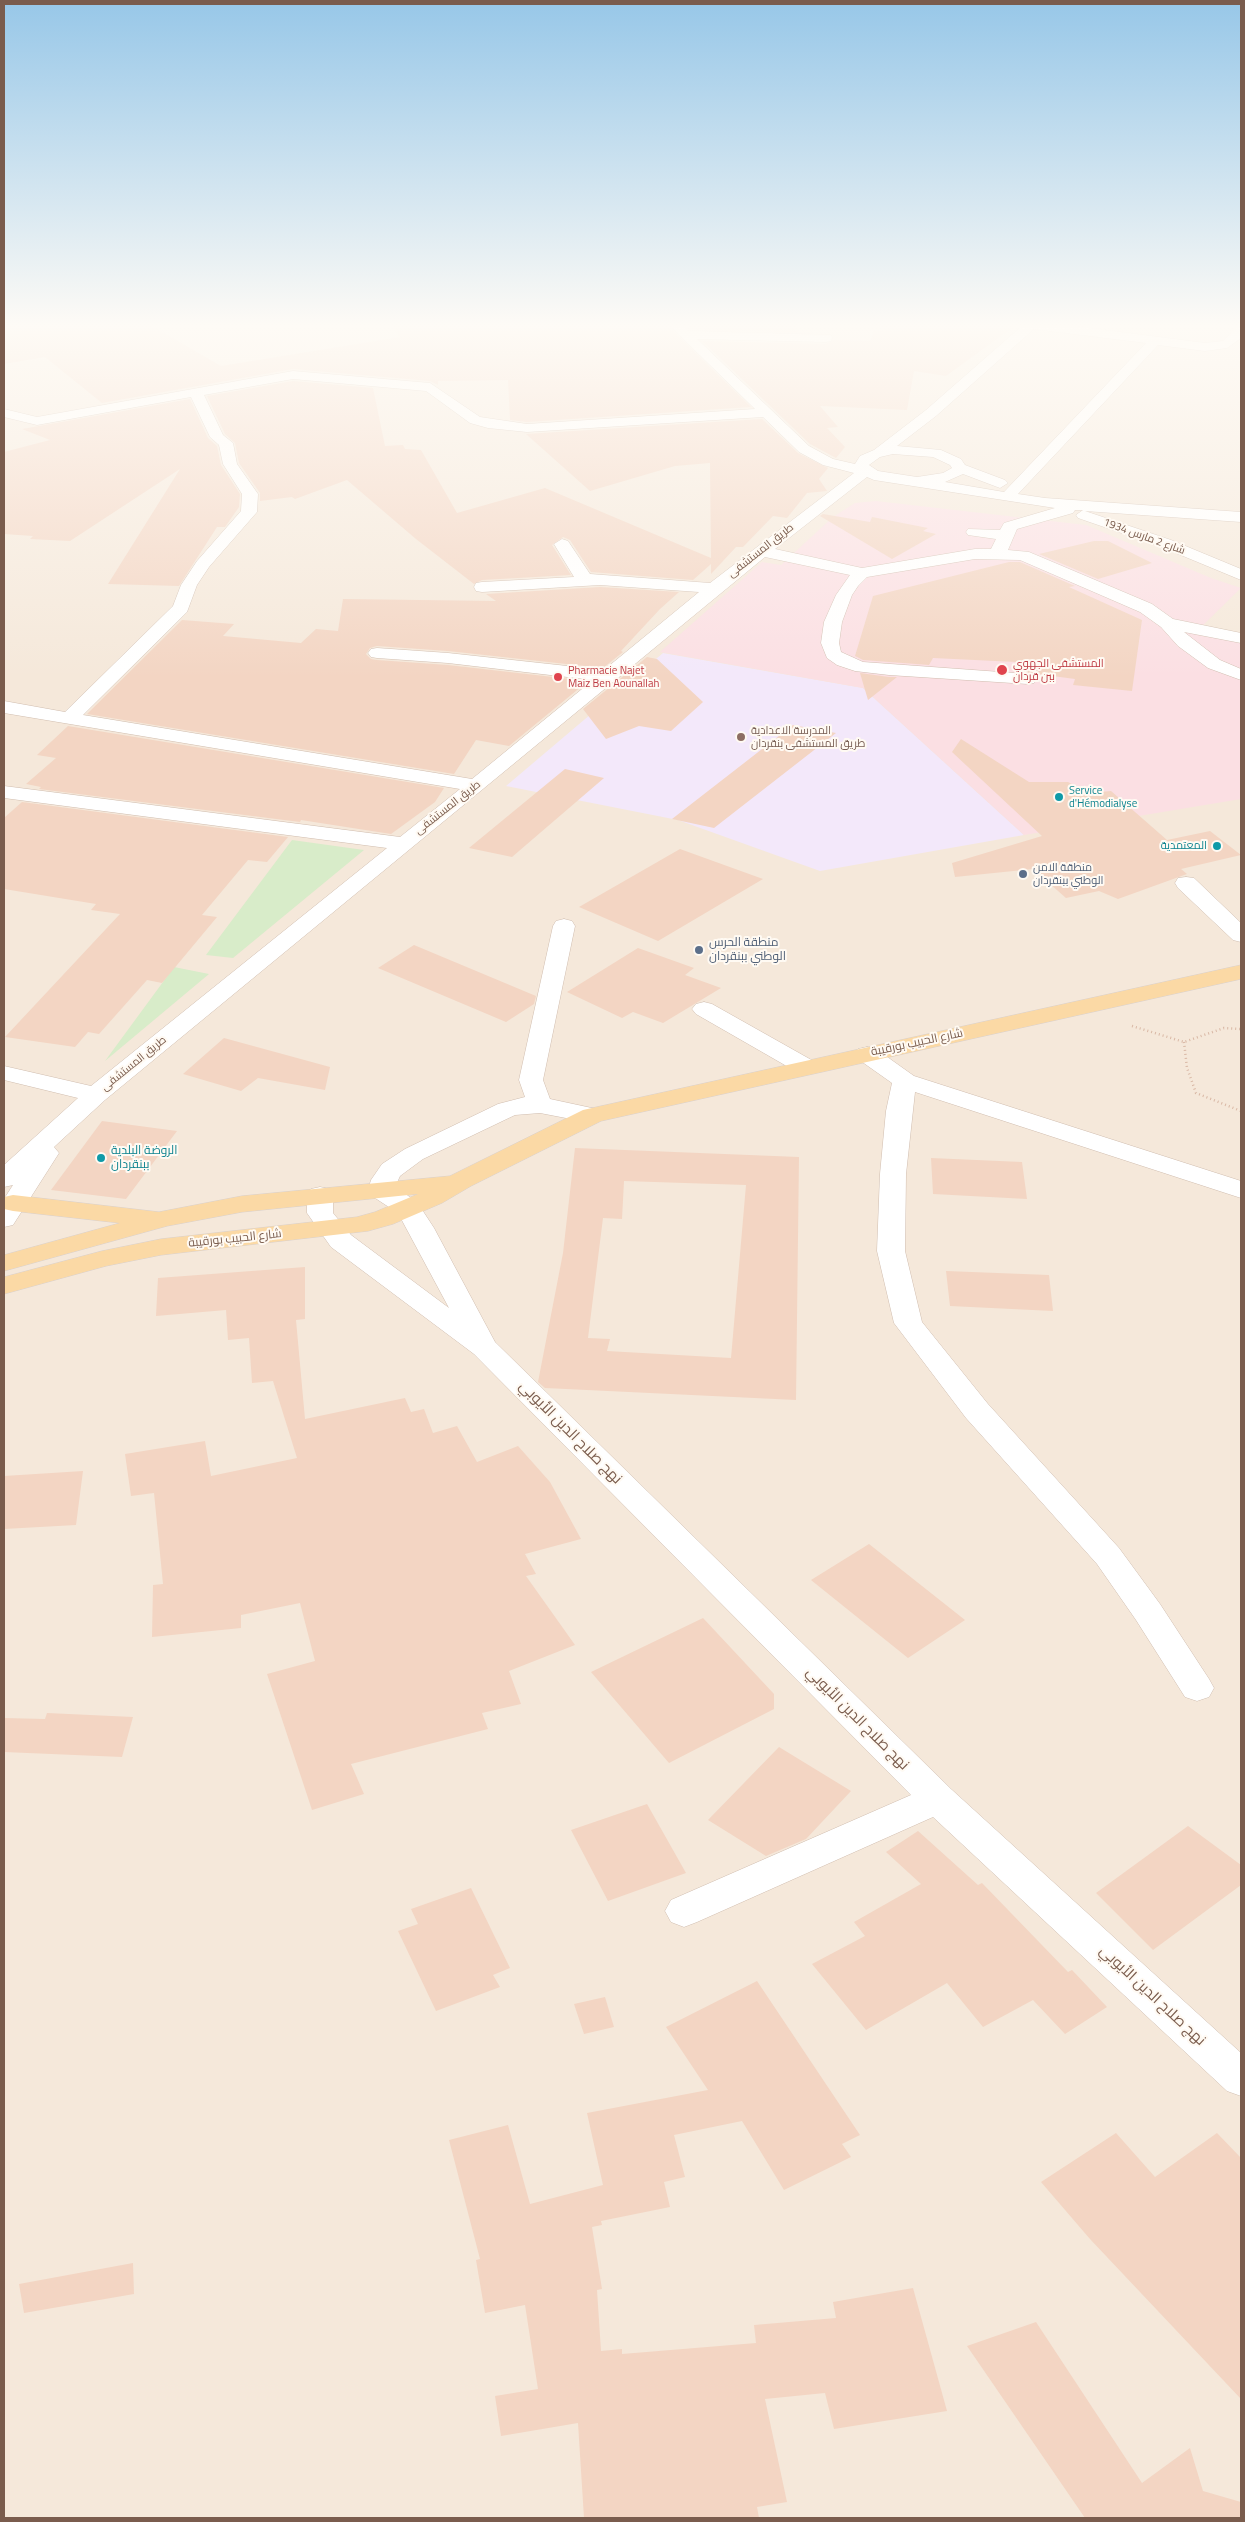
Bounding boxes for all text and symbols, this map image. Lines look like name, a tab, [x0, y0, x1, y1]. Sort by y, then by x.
street label: شارع 2 مارس 1934	[1101, 516, 1187, 558]
street label: طريق المستشفى	[725, 521, 797, 581]
place label: المستشفى الجهوي ببن قردان	[1013, 657, 1104, 683]
marker: المستشفى الجهوي ببن قردان	[995, 663, 1009, 677]
place label: Pharmacie Najet Maiz Ben Aounallah	[568, 664, 659, 690]
marker: Pharmacie Najet Maiz Ben Aounallah	[552, 671, 564, 683]
place label: المدرسة الاعدادية طريق المستشفى بنقردان	[751, 724, 865, 750]
marker: المدرسة الاعدادية طريق المستشفى بنقردان	[735, 731, 747, 743]
street label: طريق المستشفى	[412, 778, 484, 838]
place label: Service d'Hémodialyse	[1069, 784, 1137, 810]
marker: Service d'Hémodialyse	[1053, 791, 1065, 803]
place label: المعتمدية	[1161, 839, 1207, 853]
marker: المعتمدية	[1211, 840, 1223, 852]
place label: منطقة الامن الوطني ببنقردان	[1033, 861, 1103, 887]
marker: منطقة الامن الوطني ببنقردان	[1017, 868, 1029, 880]
place label: منطقة الحرس الوطني ببنقردان	[709, 936, 786, 964]
marker: منطقة الحرس الوطني ببنقردان	[693, 944, 705, 956]
street label: شارع الحبيب بورقيبة	[870, 1026, 964, 1060]
street label: طريق المستشفى	[99, 1034, 169, 1094]
place label: الروضة البلدية ببنقردان	[111, 1144, 177, 1172]
marker: الروضة البلدية ببنقردان	[95, 1152, 107, 1164]
street label: شارع الحبيب بورقيبة	[188, 1227, 282, 1251]
street label: نهج صلاح الدين الأيوبي	[515, 1378, 625, 1488]
street label: نهج صلاح الدين الأيوبي	[802, 1664, 912, 1774]
street label: نهج صلاح الدين الأيوبي	[1095, 1942, 1209, 2050]

